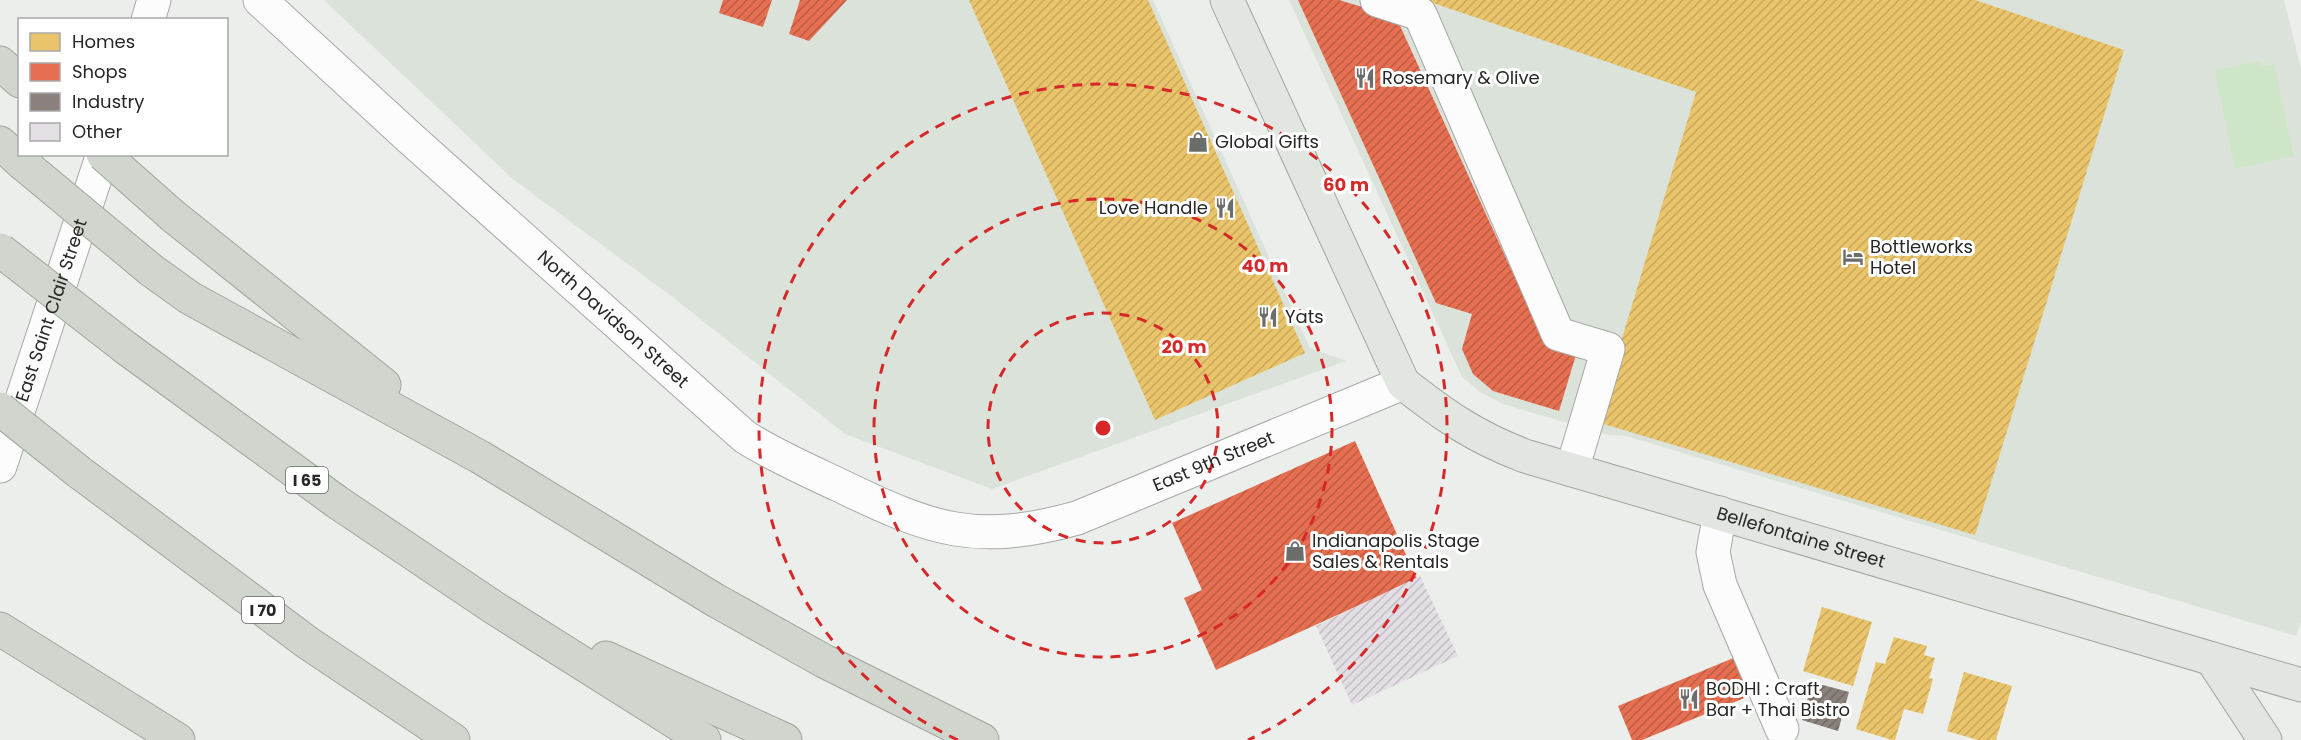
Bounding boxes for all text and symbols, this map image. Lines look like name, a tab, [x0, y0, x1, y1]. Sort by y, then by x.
legend	[18, 18, 228, 156]
text: Homes	[72, 29, 135, 54]
text: Shops	[72, 59, 127, 84]
place label: Rosemary & Olive	[1382, 65, 1540, 90]
restaurant icon: Rosemary & Olive	[1353, 66, 1377, 90]
text: Industry	[72, 89, 144, 114]
text: Other	[72, 119, 122, 144]
place label: Global Gifts	[1215, 129, 1319, 154]
shop icon: Global Gifts	[1186, 130, 1210, 154]
text: 60 m	[1323, 172, 1369, 197]
place label: Love Handle	[1099, 195, 1208, 220]
restaurant icon: Love Handle	[1213, 196, 1237, 220]
street label: East Saint Clair Street	[9, 215, 93, 405]
place label: Bottleworks Hotel	[1870, 234, 1973, 280]
street label: North Davidson Street	[532, 244, 695, 393]
hotel icon: Bottleworks Hotel	[1841, 245, 1865, 269]
text: 40 m	[1242, 253, 1288, 278]
place label: Yats	[1285, 304, 1324, 329]
restaurant icon: Yats	[1256, 305, 1280, 329]
text: 20 m	[1162, 334, 1206, 359]
centre of rings	[1093, 418, 1113, 438]
street label: East 9th Street	[1149, 425, 1278, 497]
road number: I 65	[286, 467, 328, 493]
street label: Bellefontaine Street	[1714, 500, 1888, 574]
place label: Indianapolis Stage Sales & Rentals	[1312, 528, 1480, 574]
shop icon: Indianapolis Stage Sales & Rentals	[1283, 539, 1307, 563]
road number: I 70	[242, 597, 284, 623]
place label: BODHI : Craft Bar + Thai Bistro	[1706, 676, 1850, 722]
restaurant icon: BODHI : Craft Bar + Thai Bistro	[1677, 687, 1701, 711]

